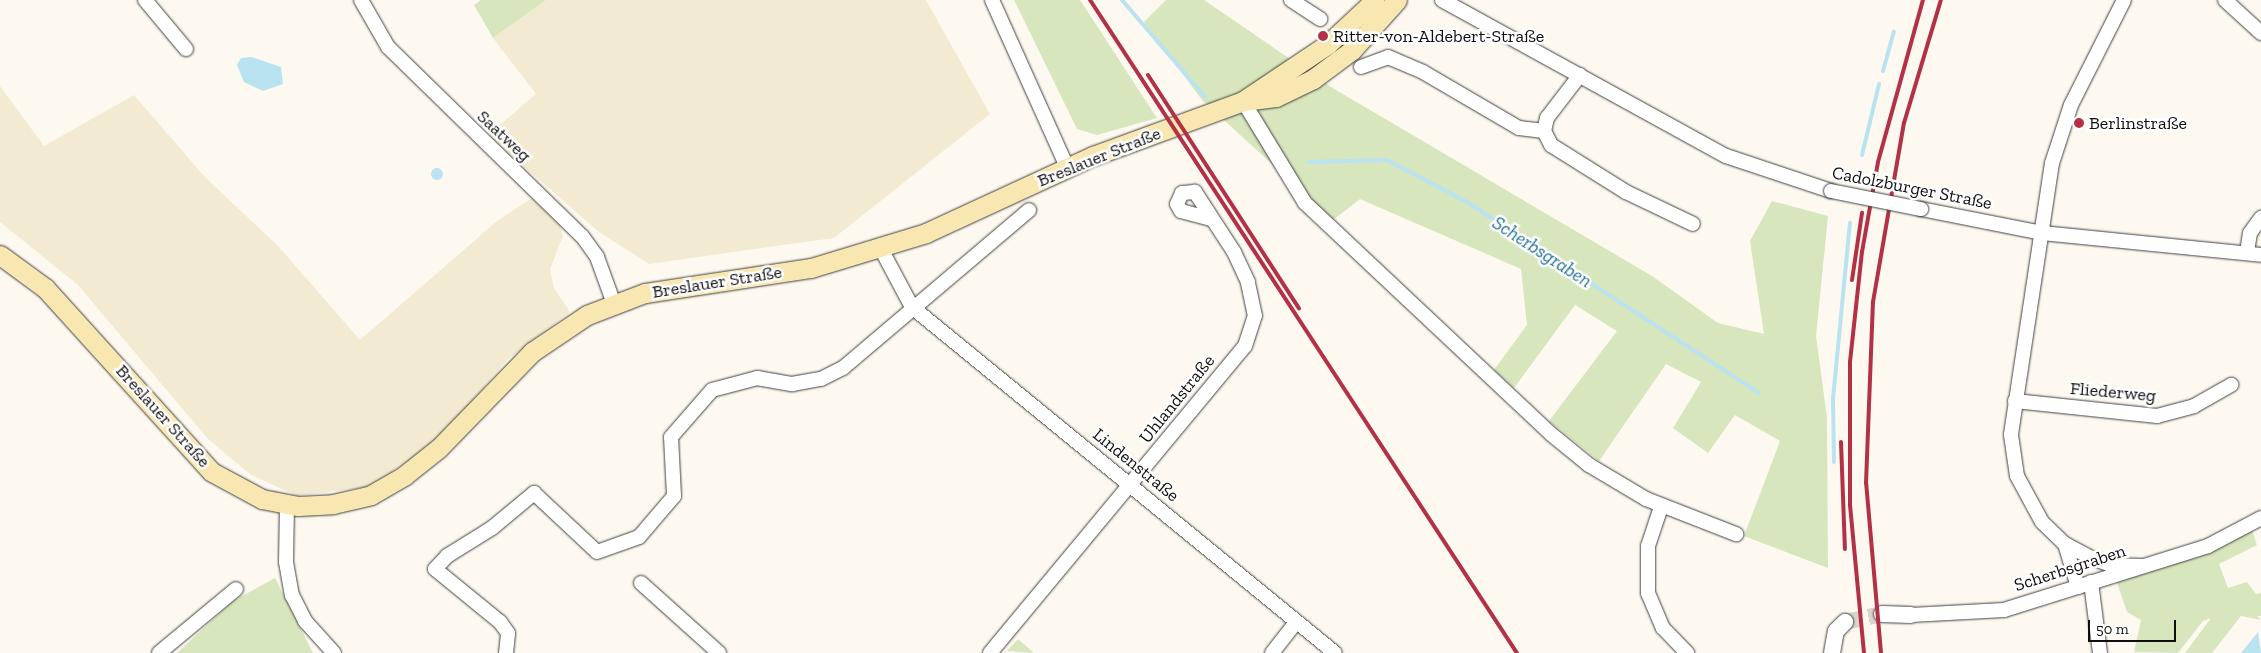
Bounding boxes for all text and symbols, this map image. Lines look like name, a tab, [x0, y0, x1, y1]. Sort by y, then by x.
place label: Ritter-von-Aldebert-Straße	[1333, 25, 1544, 47]
marker: Ritter-von-Aldebert-Straße	[1317, 30, 1329, 42]
street label: Saatweg	[473, 106, 535, 166]
place label: Berlinstraße	[2089, 112, 2187, 134]
marker: Berlinstraße	[2073, 117, 2085, 129]
street label: Breslauer Straße	[1034, 122, 1164, 192]
street label: Cadolzburger Straße	[1830, 162, 1994, 214]
water label: Scherbsgraben	[1488, 211, 1596, 293]
street label: Breslauer Straße	[651, 261, 783, 303]
street label: Uhlandstraße	[1135, 350, 1219, 448]
street label: Breslauer Straße	[111, 360, 215, 472]
street label: Fliederweg	[2069, 377, 2157, 407]
street label: Lindenstraße	[1088, 424, 1184, 506]
street label: Scherbsgraben	[2011, 540, 2129, 596]
scale bar	[2091, 610, 2178, 642]
text: 50 m	[2096, 620, 2129, 638]

